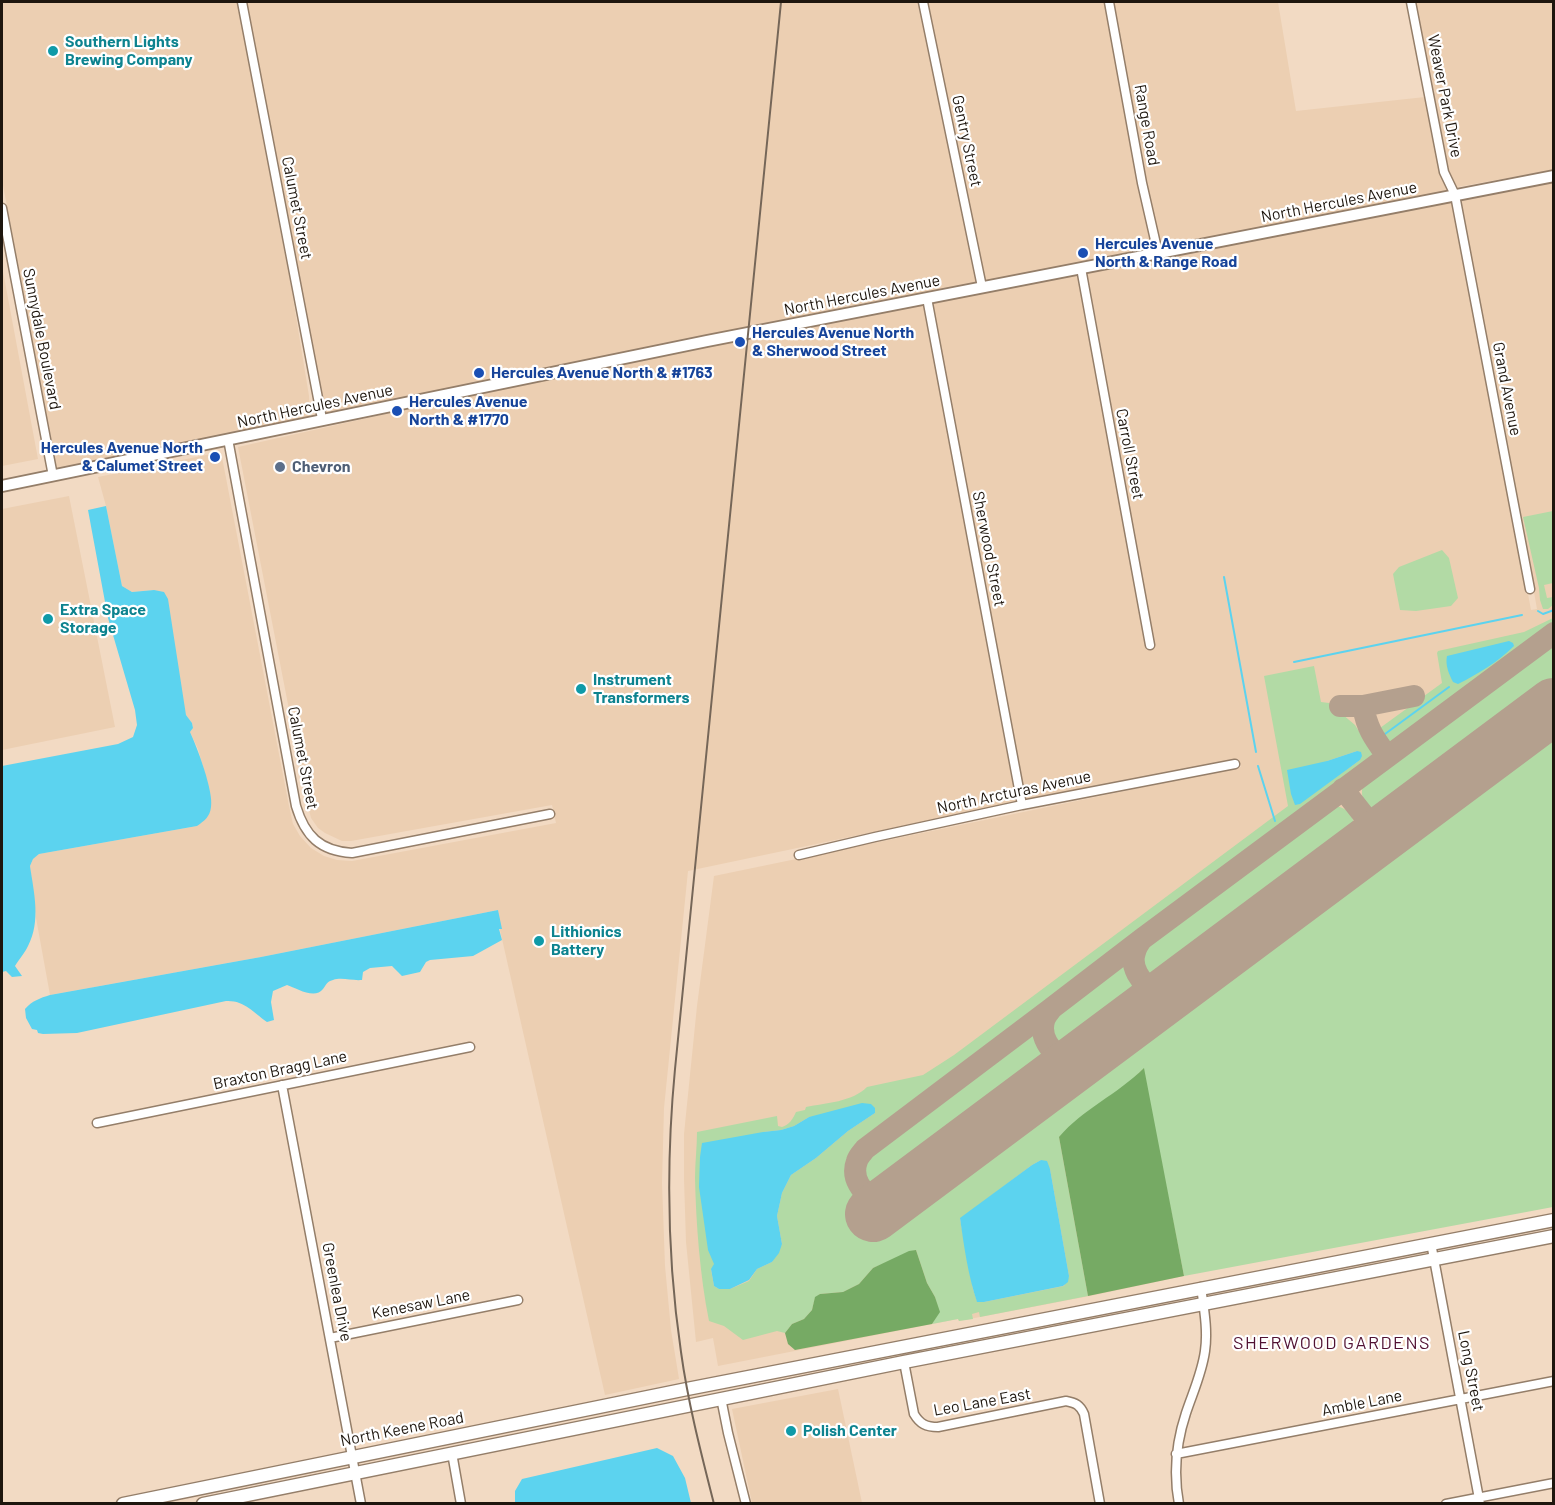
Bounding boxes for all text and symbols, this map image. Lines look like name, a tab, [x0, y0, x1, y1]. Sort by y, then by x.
place label: Southern Lights Brewing Company	[65, 32, 193, 70]
street label: Weaver Park Drive	[1424, 33, 1466, 159]
marker: Southern Lights Brewing Company	[46, 44, 60, 58]
street label: Range Road	[1130, 83, 1164, 167]
street label: Gentry Street	[948, 93, 986, 189]
street label: Calumet Street	[278, 155, 316, 261]
street label: North Hercules Avenue	[1259, 177, 1419, 227]
place label: Hercules Avenue North & Range Road	[1095, 234, 1237, 272]
marker: Hercules Avenue North & Range Road	[1076, 246, 1090, 260]
street label: Sunnydale Boulevard	[19, 267, 65, 411]
street label: North Hercules Avenue	[782, 270, 942, 320]
place label: Hercules Avenue North & Sherwood Street	[752, 323, 914, 361]
marker: Hercules Avenue North & Sherwood Street	[733, 335, 747, 349]
street label: Grand Avenue	[1489, 341, 1525, 437]
place label: Hercules Avenue North & #1763	[491, 363, 713, 383]
marker: Hercules Avenue North & #1763	[472, 366, 486, 380]
street label: North Hercules Avenue	[235, 380, 395, 432]
place label: Hercules Avenue North & #1770	[409, 392, 527, 430]
marker: Hercules Avenue North & #1770	[390, 404, 404, 418]
street label: Carroll Street	[1112, 407, 1148, 501]
place label: Hercules Avenue North & Calumet Street	[41, 438, 203, 476]
marker: Hercules Avenue North & Calumet Street	[208, 450, 222, 464]
place label: Chevron	[292, 457, 351, 477]
marker: Chevron	[273, 460, 287, 474]
street label: Sherwood Street	[968, 490, 1010, 608]
place label: Extra Space Storage	[60, 600, 146, 638]
marker: Extra Space Storage	[41, 612, 55, 626]
place label: Instrument Transformers	[593, 670, 690, 708]
marker: Instrument Transformers	[574, 682, 588, 696]
street label: Calumet Street	[284, 705, 322, 811]
street label: North Arcturas Avenue	[935, 766, 1093, 818]
place label: Lithionics Battery	[551, 922, 622, 960]
marker: Lithionics Battery	[532, 934, 546, 948]
street label: Braxton Bragg Lane	[211, 1046, 349, 1094]
street label: Greenlea Drive	[318, 1241, 356, 1343]
street label: Kenesaw Lane	[370, 1285, 472, 1323]
street label: Long Street	[1454, 1329, 1488, 1413]
district label: SHERWOOD GARDENS	[1233, 1332, 1431, 1354]
street label: Leo Lane East	[932, 1384, 1032, 1420]
street label: Amble Lane	[1320, 1386, 1404, 1420]
street label: North Keene Road	[339, 1408, 465, 1450]
place label: Polish Center	[803, 1421, 897, 1441]
marker: Polish Center	[784, 1424, 798, 1438]

